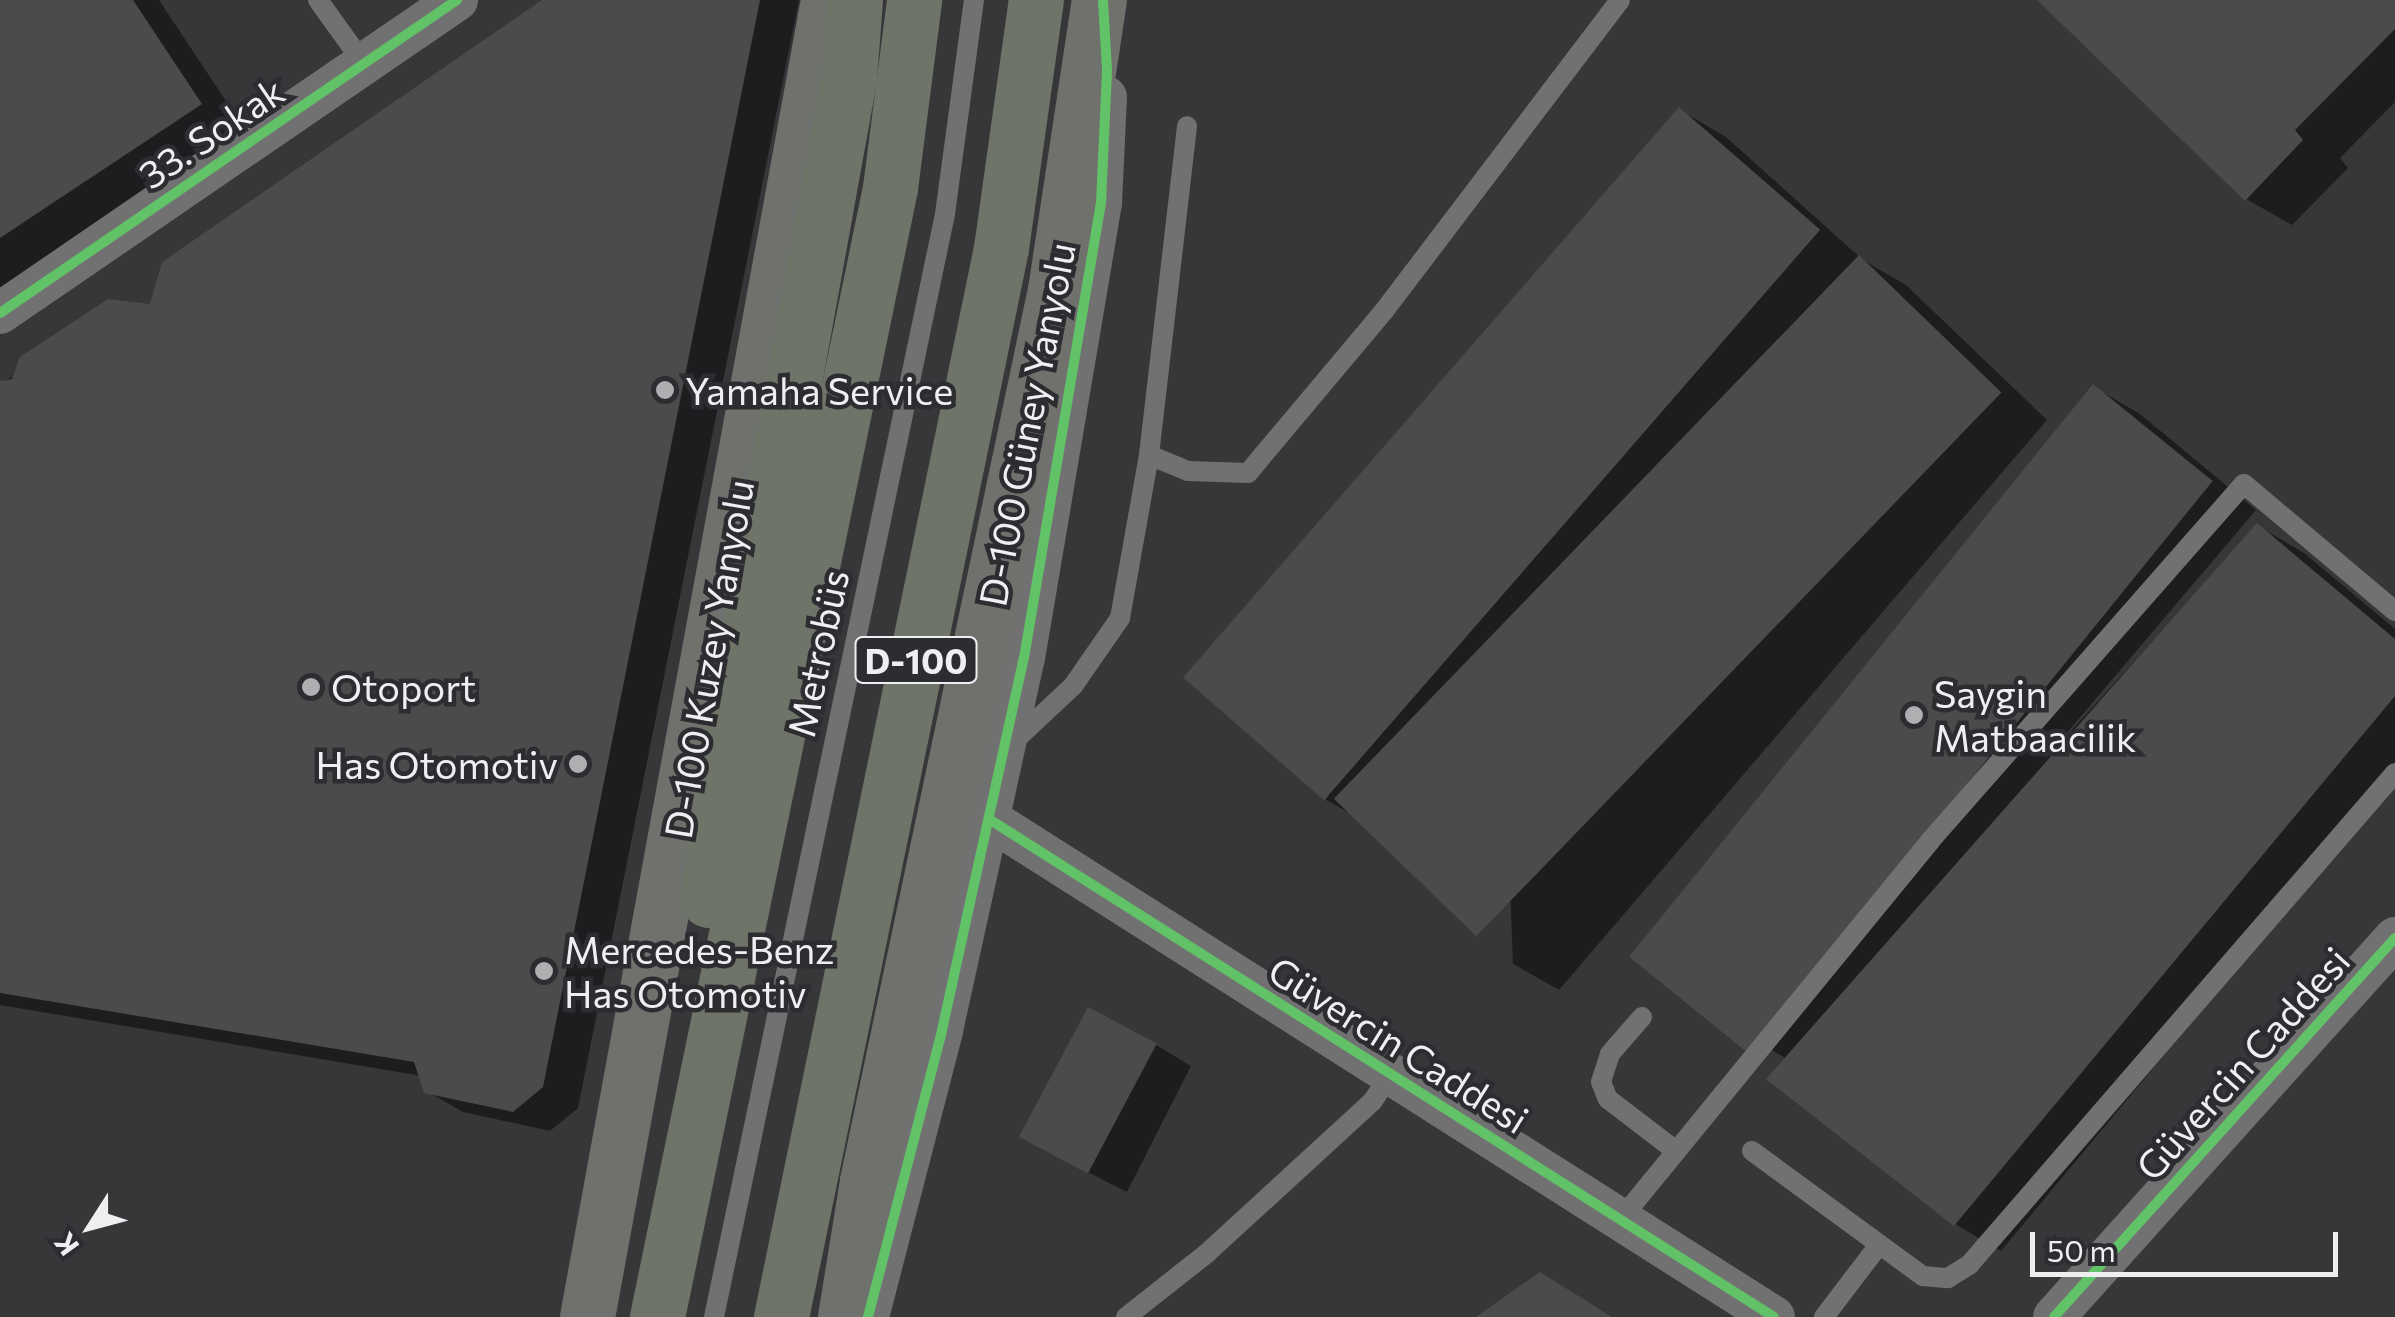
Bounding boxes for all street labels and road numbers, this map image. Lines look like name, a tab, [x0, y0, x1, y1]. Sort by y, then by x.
street label: 33. Sokak	[130, 67, 292, 197]
street label: D-100 Güney Yanyolu	[968, 238, 1084, 610]
street label: D-100 Kuzey Yanyolu	[654, 476, 762, 842]
street label: Metrobüs	[777, 565, 857, 741]
road number: D-100	[854, 630, 978, 690]
street label: Güvercin Caddesi	[2126, 937, 2358, 1189]
street label: Güvercin Caddesi	[1261, 946, 1537, 1142]

